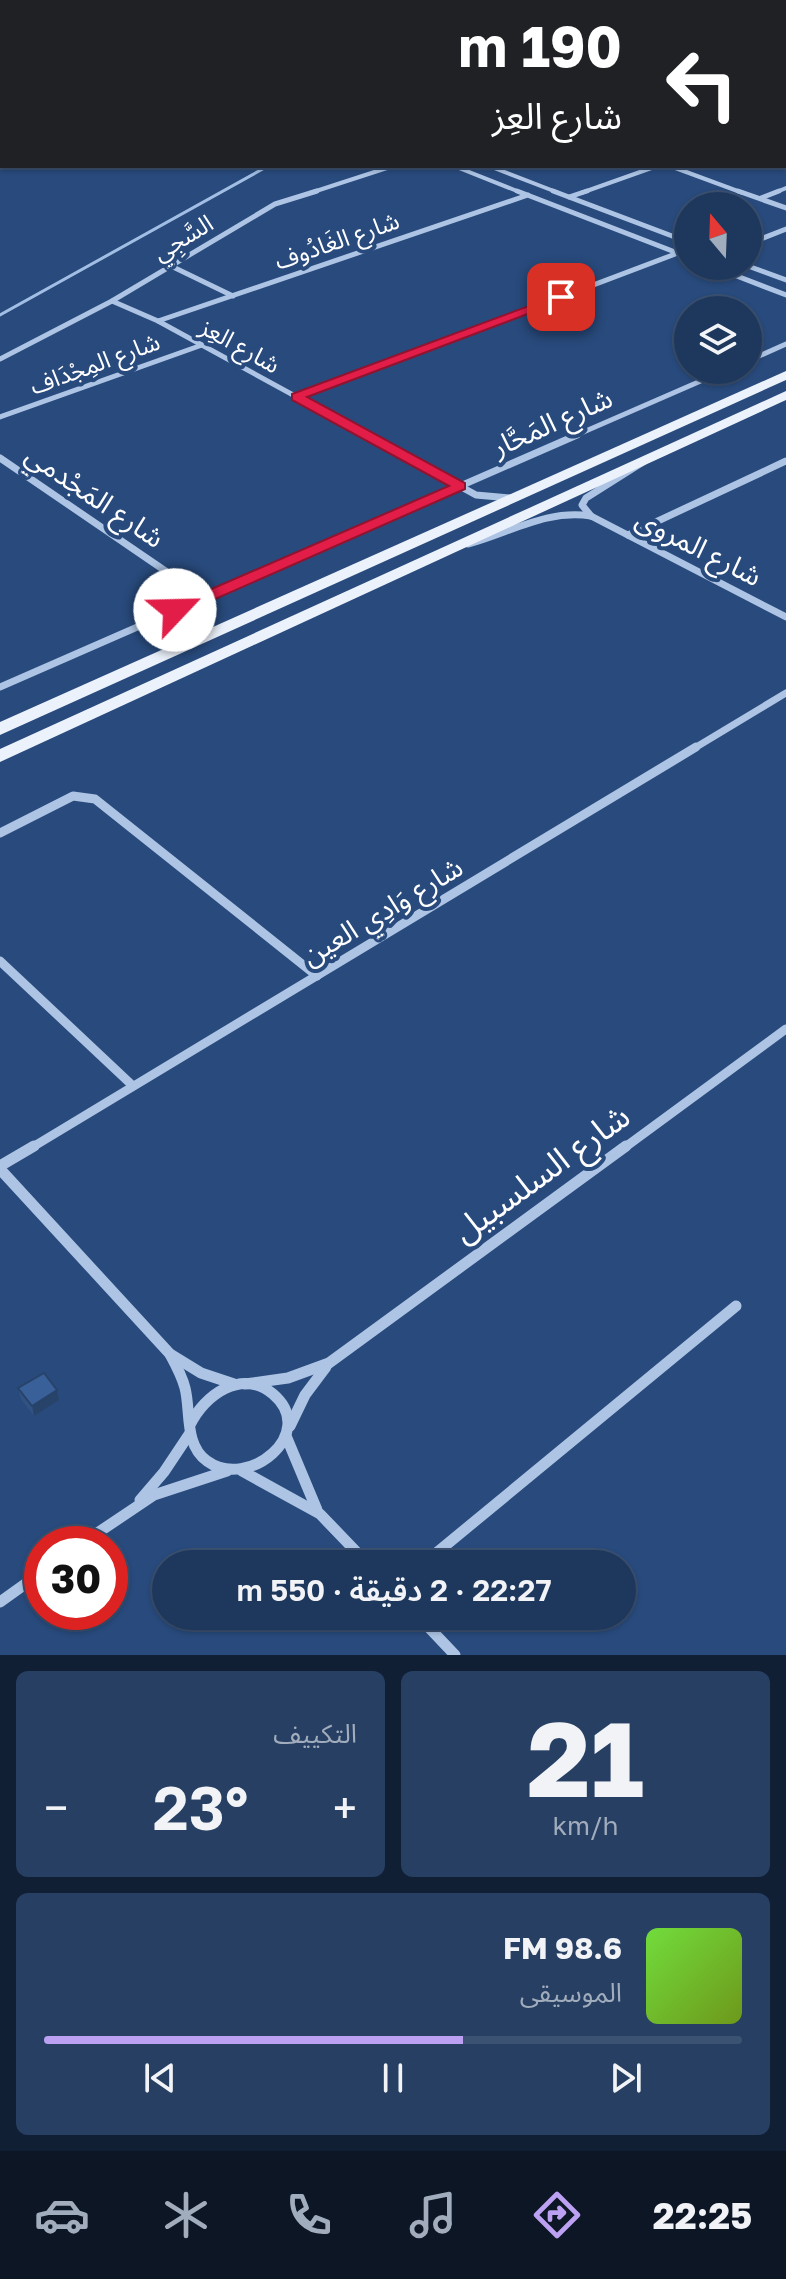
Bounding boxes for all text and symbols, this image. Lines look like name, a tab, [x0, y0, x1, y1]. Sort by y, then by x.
text: 190 m	[458, 12, 622, 79]
icon: left	[650, 32, 754, 136]
text: شارع العِز	[492, 94, 622, 137]
north arrow	[674, 192, 762, 280]
map controls	[674, 192, 762, 384]
street label: شارع الغَادُوف	[270, 205, 404, 278]
street label: السَّجِي	[147, 207, 221, 271]
pin	[527, 263, 595, 331]
icon: arrive	[539, 275, 583, 319]
button: layers	[674, 296, 762, 384]
street label: شارع العِز	[193, 310, 286, 382]
street label: شارع المِجْدَاف	[26, 326, 165, 403]
street label: شارع المَحَّار	[486, 380, 619, 468]
street label: شارع المَجْدمي	[17, 437, 171, 558]
street label: شارع المروى	[629, 501, 768, 597]
position arrow	[133, 568, 217, 652]
street label: شارع وَادِي العين	[295, 850, 471, 976]
street label: شارع السلسبيل	[444, 1095, 640, 1255]
speed limit sign: 30	[24, 1526, 128, 1630]
text: 22:27 · 2 دقيقة · 550 m	[236, 1572, 552, 1608]
text: 21	[527, 1695, 644, 1820]
text: التكييف	[273, 1718, 357, 1749]
text: 23°	[153, 1771, 248, 1843]
text: −	[44, 1781, 68, 1834]
text: +	[333, 1781, 357, 1834]
text: km/h	[552, 1810, 619, 1841]
text: 98.6 FM	[503, 1930, 622, 1966]
text: الموسيقى	[520, 1977, 622, 2008]
icon: previous	[138, 2056, 182, 2100]
icon: pause	[371, 2056, 415, 2100]
icon: next	[604, 2056, 648, 2100]
icon: car	[34, 2187, 90, 2243]
icon: climate	[158, 2187, 214, 2243]
icon: phone	[281, 2187, 337, 2243]
icon: music	[405, 2187, 461, 2243]
icon: directions	[529, 2187, 585, 2243]
text: 22:25	[653, 2194, 752, 2237]

